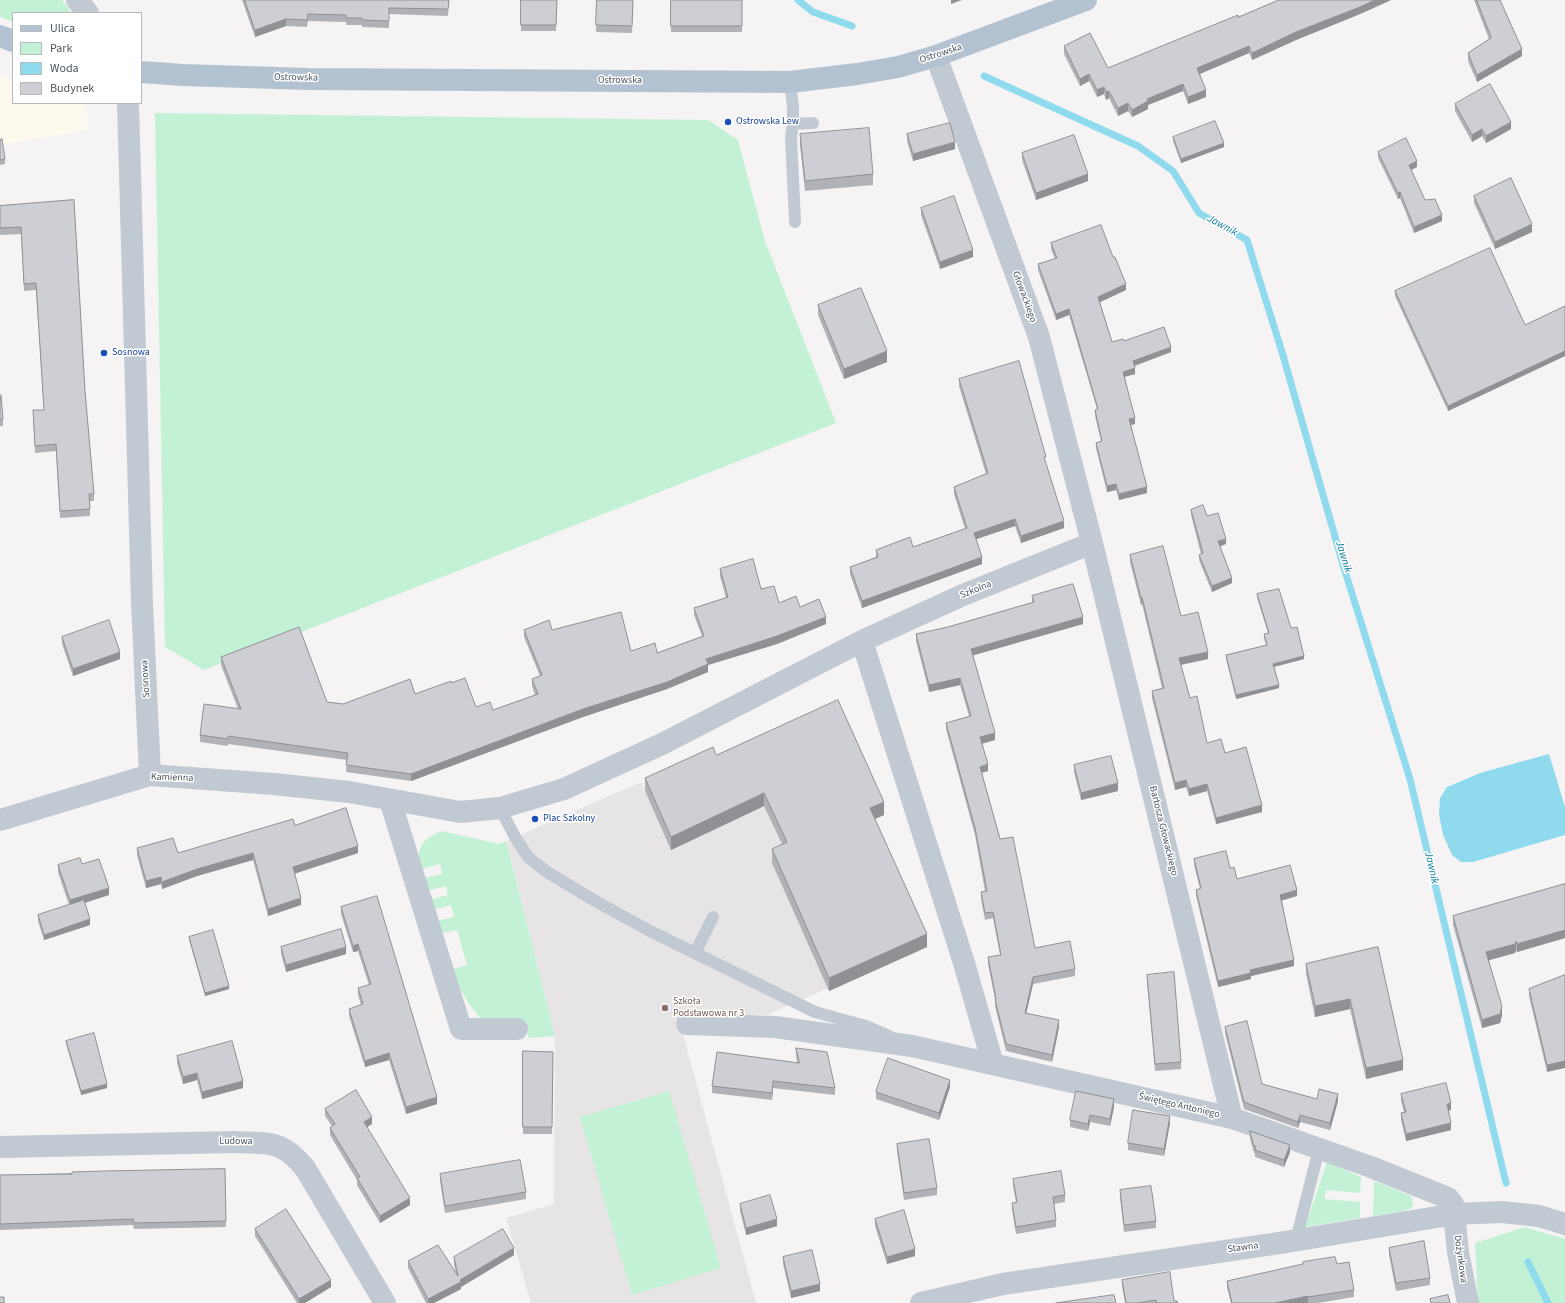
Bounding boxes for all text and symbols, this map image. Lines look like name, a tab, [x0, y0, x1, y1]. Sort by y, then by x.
legend	[12, 12, 142, 104]
text: Ulica	[50, 20, 75, 37]
text: Park	[50, 40, 72, 57]
street label: Ostrowska	[918, 41, 964, 67]
text: Woda	[50, 60, 79, 77]
street label: Ostrowska	[274, 72, 318, 84]
street label: Ostrowska	[598, 75, 642, 87]
text: Budynek	[50, 80, 94, 97]
place label: Ostrowska Lew	[736, 116, 799, 128]
marker: Ostrowska Lew	[723, 117, 733, 127]
water label: Jawnik	[1205, 212, 1239, 240]
street label: Głowackiego	[1009, 270, 1039, 324]
place label: Sosnowa	[112, 347, 150, 359]
marker: Sosnowa	[99, 348, 109, 358]
water label: Jawnik	[1332, 540, 1354, 574]
street label: Szkolna	[959, 578, 993, 602]
street label: Sosnowa	[139, 660, 153, 698]
street label: Kamienna	[151, 771, 193, 785]
street label: Bartosza Głowackiego	[1146, 785, 1180, 877]
place label: Plac Szkolny	[543, 813, 595, 825]
marker: Plac Szkolny	[530, 814, 540, 824]
water label: Jawnik	[1421, 851, 1441, 885]
place label: Szkoła Podstawowa nr 3	[673, 996, 744, 1020]
marker: Szkoła Podstawowa nr 3	[660, 1003, 670, 1013]
street label: Świętego Antoniego	[1137, 1091, 1221, 1121]
street label: Ludowa	[219, 1136, 253, 1148]
street label: Dożynkowa	[1451, 1234, 1469, 1284]
street label: Stawna	[1227, 1240, 1259, 1256]

